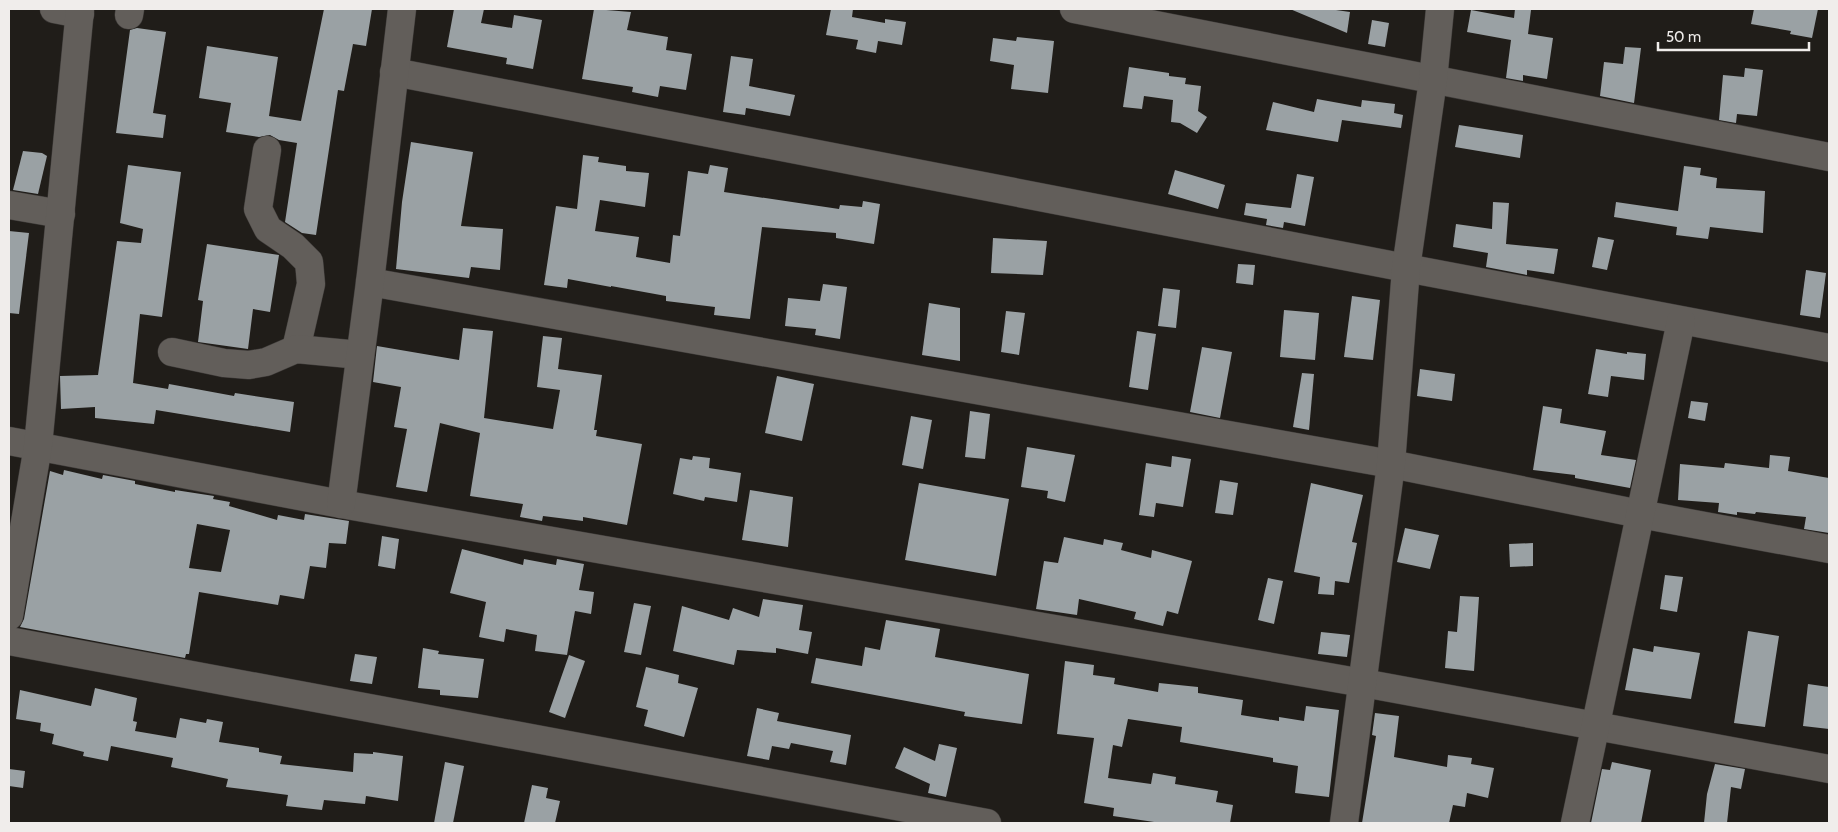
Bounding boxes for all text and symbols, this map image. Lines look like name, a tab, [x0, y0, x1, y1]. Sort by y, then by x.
scale bar	[1658, 20, 1809, 52]
text: 50 m	[1666, 28, 1701, 46]

